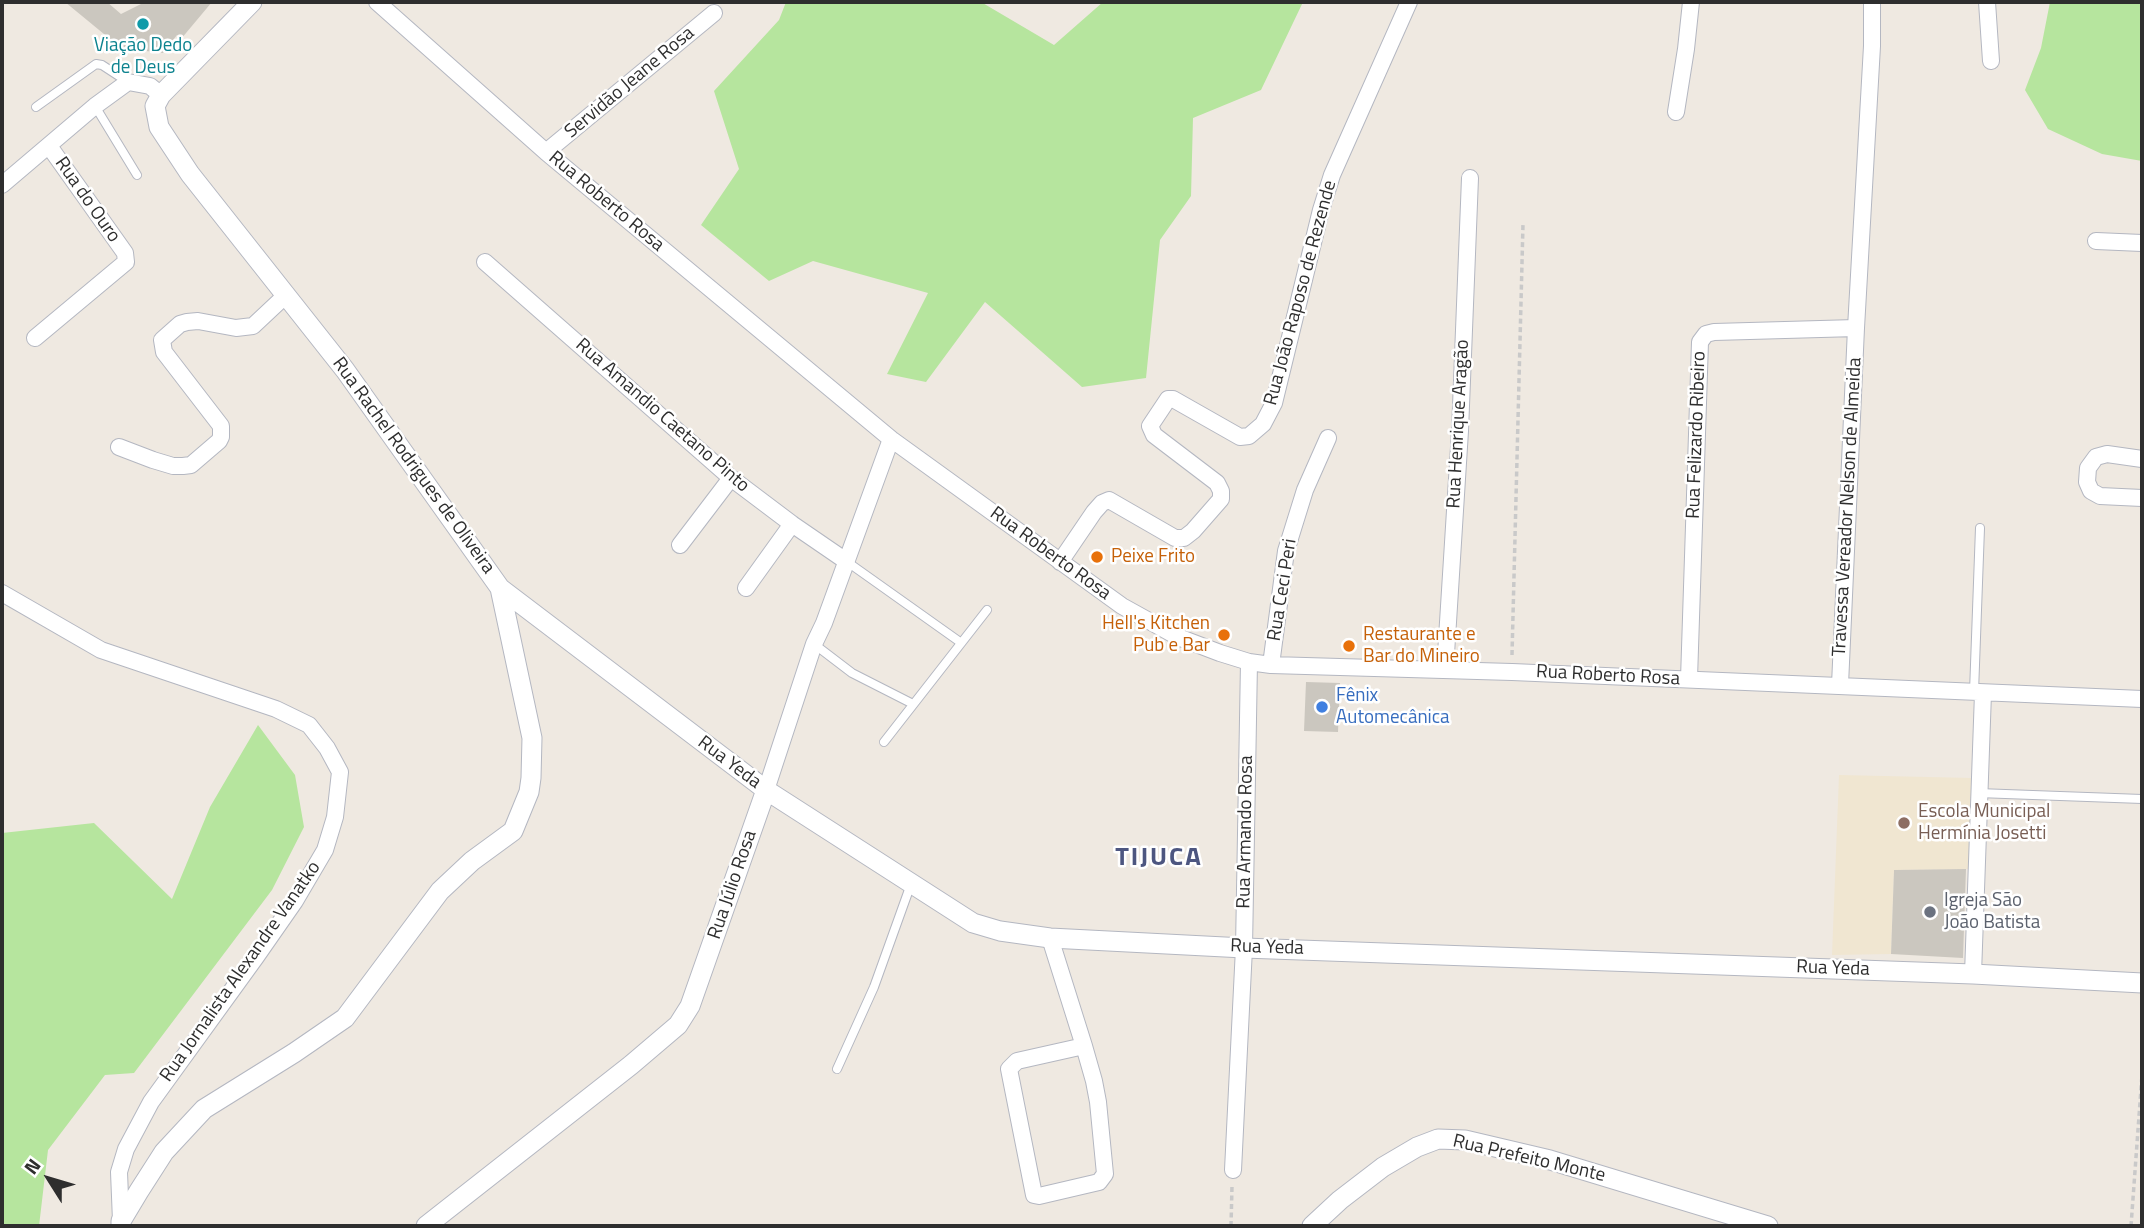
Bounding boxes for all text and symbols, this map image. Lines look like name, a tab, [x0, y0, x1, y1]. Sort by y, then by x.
marker: Viação Dedo de Deus	[135, 16, 151, 32]
street label: Servidão Jeane Rosa	[561, 22, 699, 144]
place label: Viação Dedo de Deus	[94, 35, 192, 79]
street label: Rua Roberto Rosa	[544, 147, 668, 257]
street label: Rua do Ouro	[49, 153, 125, 247]
street label: Rua João Raposo de Rezende	[1260, 178, 1342, 408]
street label: Rua Amandio Caetano Pinto	[570, 334, 754, 498]
street label: Rua Henrique Aragão	[1443, 339, 1475, 509]
street label: Rua Felizardo Ribeiro	[1683, 351, 1711, 519]
street label: Rua Rachel Rodrigues de Oliveira	[327, 353, 499, 579]
street label: Travessa Vereador Nelson de Almeida	[1829, 357, 1867, 657]
street label: Rua Roberto Rosa	[985, 502, 1115, 606]
street label: Rua Ceci Peri	[1264, 537, 1302, 643]
place label: Peixe Frito	[1111, 546, 1195, 568]
marker: Peixe Frito	[1089, 549, 1105, 565]
place label: Hell's Kitchen Pub e Bar	[1102, 613, 1210, 657]
place label: Restaurante e Bar do Mineiro	[1363, 624, 1480, 668]
marker: Hell's Kitchen Pub e Bar	[1216, 627, 1232, 643]
marker: Restaurante e Bar do Mineiro	[1341, 638, 1357, 654]
street label: Rua Roberto Rosa	[1536, 661, 1680, 691]
place label: Fênix Automecânica	[1336, 685, 1450, 729]
marker: Fênix Automecânica	[1314, 699, 1330, 715]
street label: Rua Yeda	[693, 732, 765, 794]
street label: Rua Armando Rosa	[1233, 755, 1259, 909]
place label: Escola Municipal Hermínia Josetti	[1918, 801, 2050, 845]
marker: Escola Municipal Hermínia Josetti	[1896, 815, 1912, 831]
street label: Rua Júlio Rosa	[704, 828, 762, 942]
district label: TIJUCA	[1116, 843, 1202, 875]
street label: Rua Jornalista Alexandre Vanatko	[156, 857, 326, 1087]
place label: Igreja São João Batista	[1944, 890, 2040, 934]
marker: Igreja São João Batista	[1922, 904, 1938, 920]
street label: Rua Yeda	[1230, 935, 1304, 961]
street label: Rua Yeda	[1796, 956, 1870, 982]
street label: Rua Prefeito Monte	[1451, 1130, 1607, 1188]
north arrow	[14, 1144, 84, 1214]
text: N	[16, 1152, 47, 1180]

